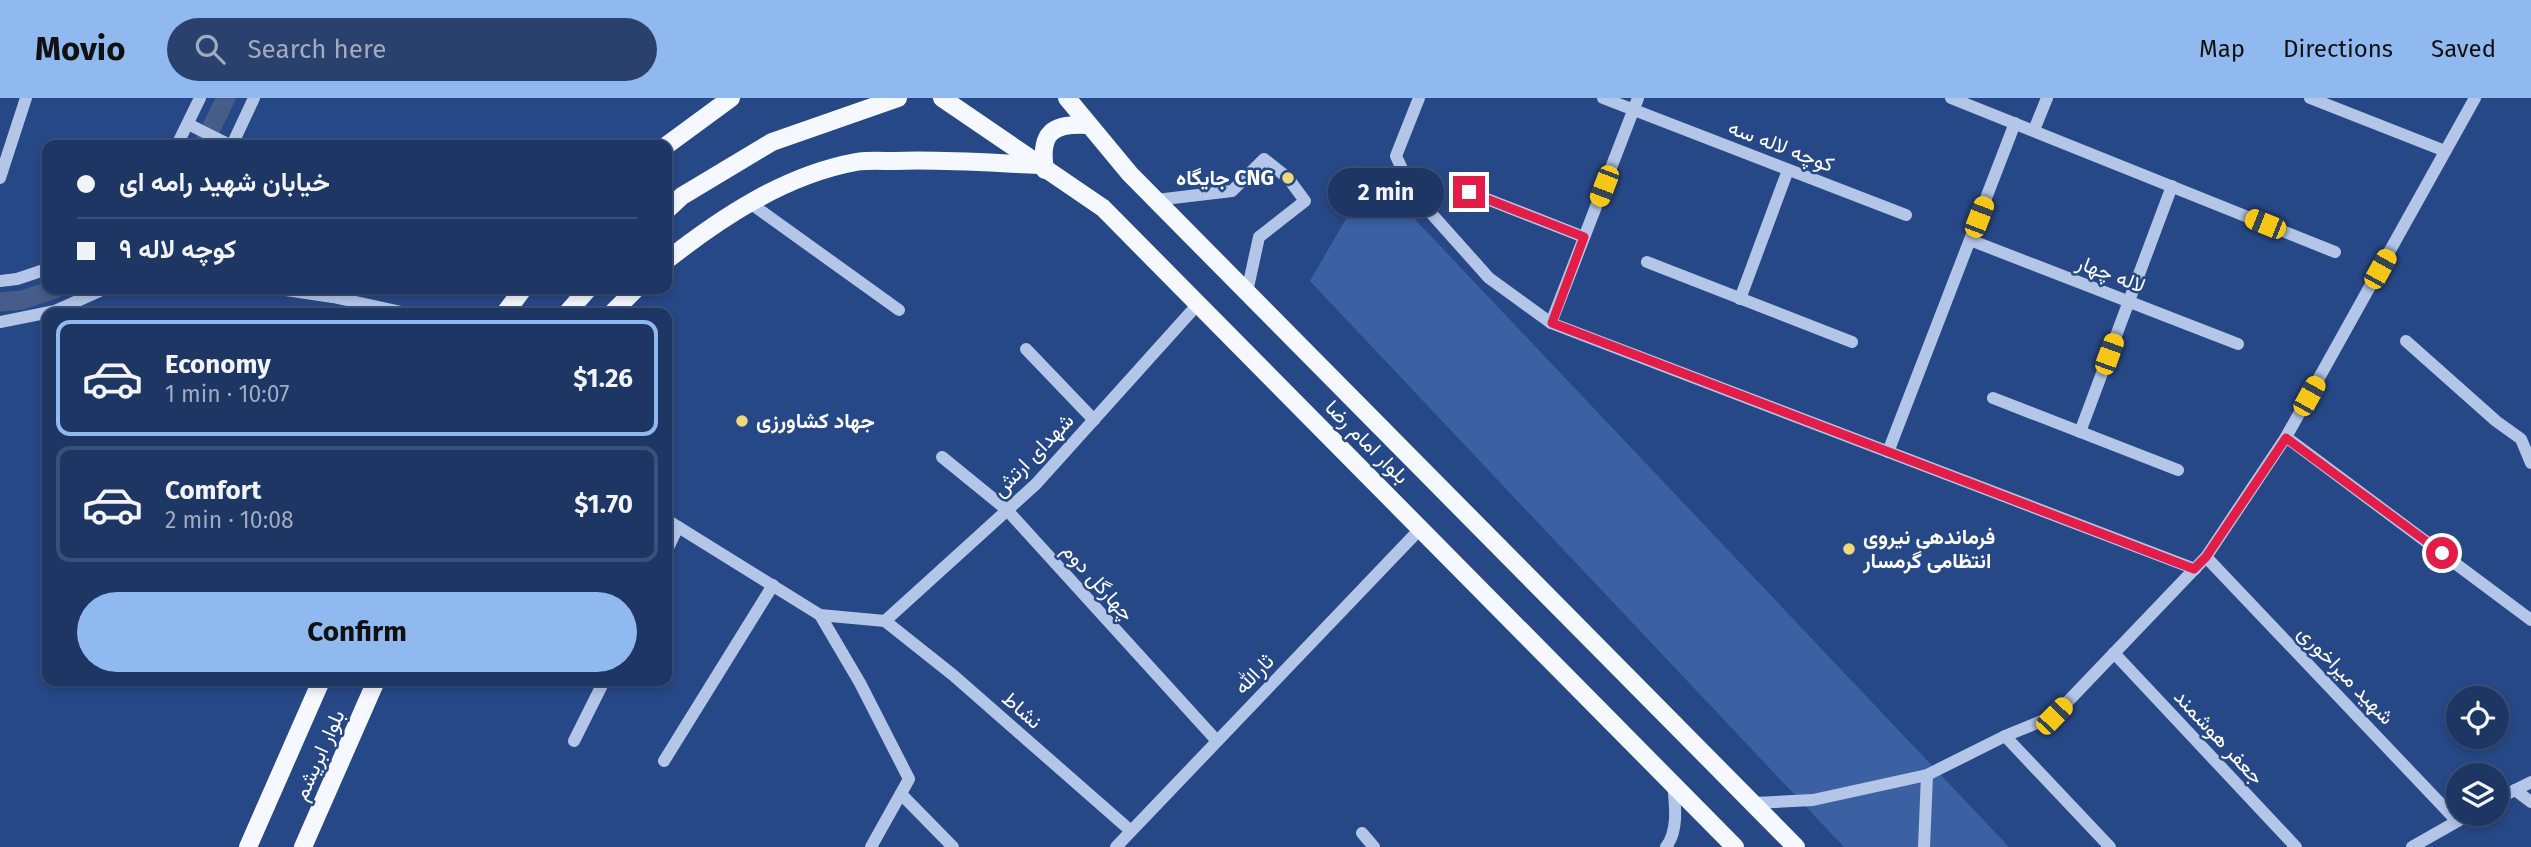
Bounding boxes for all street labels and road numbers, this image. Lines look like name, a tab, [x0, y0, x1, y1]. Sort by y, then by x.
street label: کوچه لاله سه	[1724, 114, 1838, 179]
street label: لاله چهار	[2072, 249, 2149, 300]
street label: بلوار امام رضا	[1319, 395, 1414, 490]
street label: شهدای ارتش	[987, 408, 1079, 502]
street label: چهارگل دوم	[1055, 538, 1140, 627]
street label: شهید میراخوری	[2292, 620, 2400, 730]
street label: ثارالله	[1229, 648, 1279, 700]
street label: جعفر هوشمند	[2168, 684, 2270, 790]
street label: نشاط	[997, 686, 1047, 734]
street label: بلوار ابریشم	[287, 706, 351, 805]

